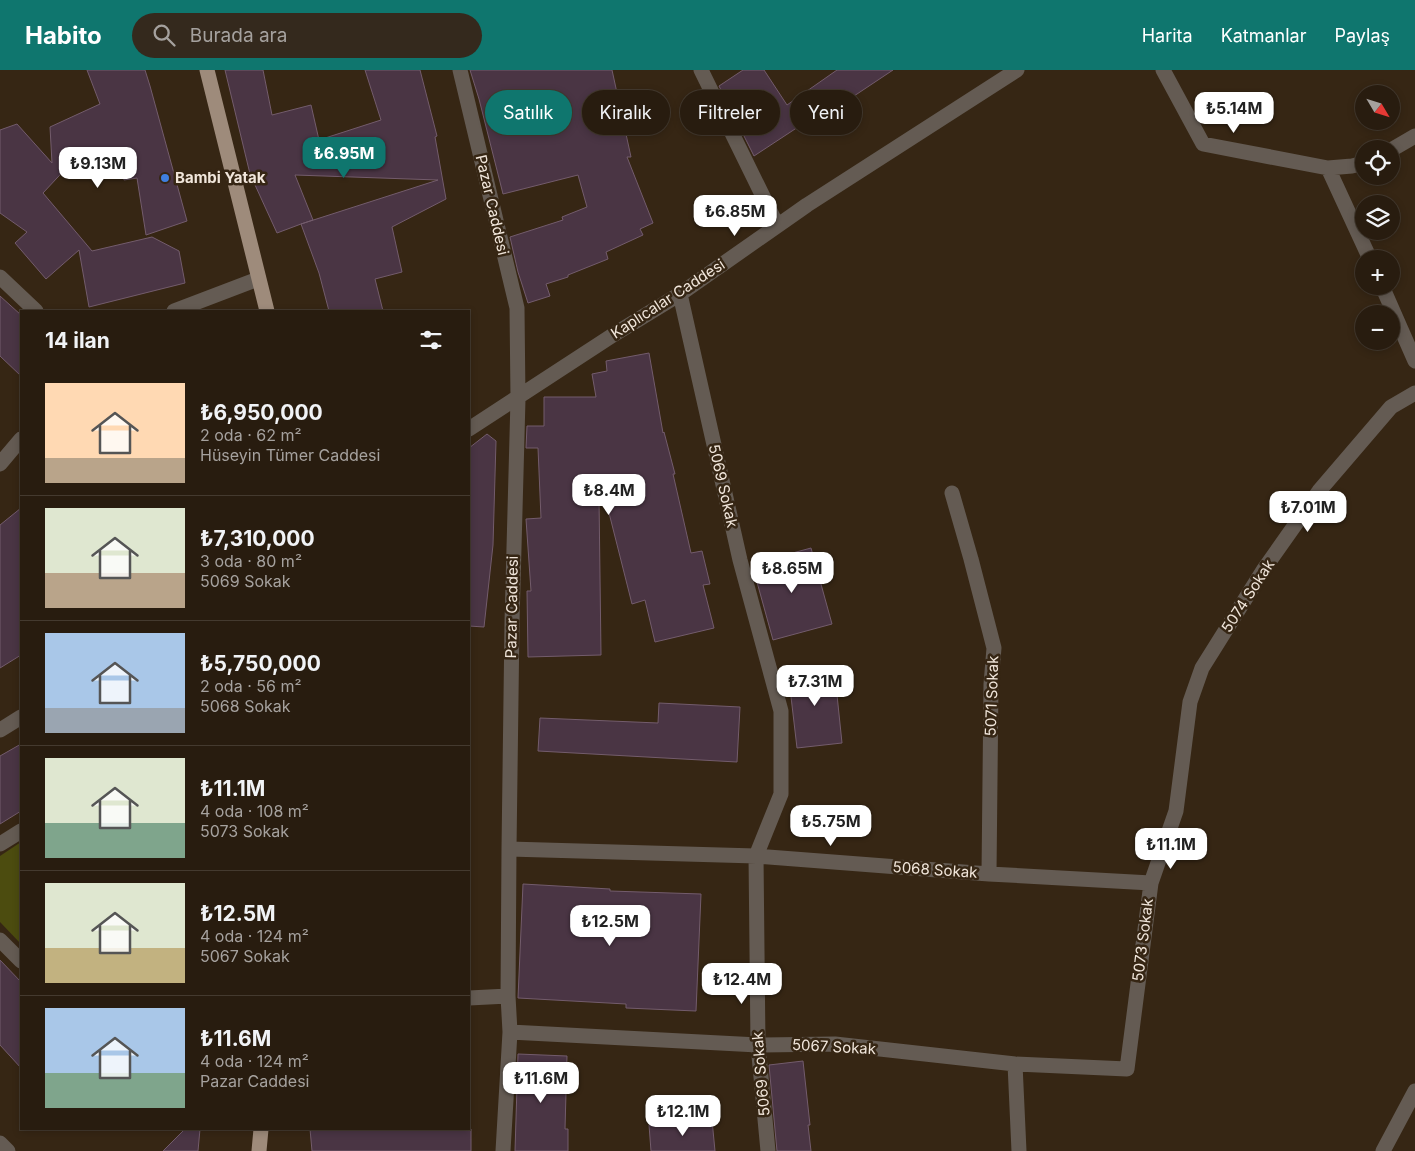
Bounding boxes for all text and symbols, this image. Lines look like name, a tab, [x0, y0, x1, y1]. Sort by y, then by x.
search box	[132, 13, 482, 58]
text: Habito	[25, 21, 102, 50]
icon: search	[150, 21, 178, 49]
text: Burada ara	[190, 24, 287, 47]
text: Harita	[1142, 25, 1193, 46]
text: Katmanlar	[1221, 25, 1306, 46]
text: Paylaş	[1334, 25, 1390, 46]
north arrow	[1355, 85, 1400, 130]
map controls	[1355, 85, 1400, 350]
chip: Satılık	[485, 90, 572, 135]
chip: Kiralık	[582, 90, 670, 135]
chip: Filtreler	[680, 90, 780, 135]
chip: Yeni	[790, 90, 862, 135]
pin: ₺5.14M	[1193, 92, 1275, 134]
text: ₺5.14M	[1206, 98, 1262, 118]
pin: ₺6.95M	[303, 136, 385, 179]
button: locate	[1355, 140, 1400, 185]
text: ₺6.95M	[314, 143, 374, 163]
pin: ₺9.13M	[57, 146, 139, 189]
text: ₺9.13M	[70, 153, 126, 173]
street label: Pazar Caddesi	[472, 153, 513, 257]
place label: Bambi Yatak	[175, 168, 266, 187]
marker: Bambi Yatak	[159, 172, 171, 184]
pin: ₺6.85M	[694, 194, 776, 237]
button: layers	[1355, 195, 1400, 240]
text: ₺6.85M	[705, 201, 765, 221]
button: +	[1355, 250, 1400, 295]
street label: Kaplıcalar Caddesi	[607, 255, 728, 343]
button: −	[1355, 305, 1400, 350]
icon: filters	[417, 326, 445, 354]
text: 14 ilan	[45, 328, 110, 353]
text: ₺6,950,000	[200, 400, 323, 425]
icon: home	[85, 403, 145, 463]
text: 2 oda · 62 m²	[200, 425, 302, 445]
street label: 5069 Sokak	[705, 442, 742, 530]
text: Hüseyin Tümer Caddesi	[200, 445, 380, 465]
pin: ₺8.4M	[574, 474, 644, 516]
text: ₺8.4M	[583, 480, 635, 500]
pin: ₺7.01M	[1267, 490, 1349, 533]
text: ₺7.01M	[1280, 497, 1336, 517]
text: ₺7,310,000	[200, 526, 315, 551]
icon: home	[85, 528, 145, 588]
text: 3 oda · 80 m²	[200, 551, 302, 571]
pin: ₺8.65M	[751, 552, 833, 594]
street label: 5074 Sokak	[1217, 555, 1279, 636]
street label: Pazar Caddesi	[501, 556, 522, 658]
text: ₺8.65M	[762, 558, 822, 578]
text: 5069 Sokak	[200, 571, 291, 591]
text: ₺5,750,000	[200, 651, 321, 676]
icon: home	[85, 653, 145, 713]
street label: 5071 Sokak	[981, 655, 1002, 737]
pin: ₺7.31M	[774, 664, 856, 707]
text: ₺7.31M	[788, 671, 842, 691]
text: 2 oda · 56 m²	[200, 676, 301, 696]
text: 5068 Sokak	[200, 696, 291, 716]
text: ₺11.1M	[200, 776, 265, 801]
icon: home	[85, 778, 145, 838]
text: 4 oda · 108 m²	[200, 801, 309, 821]
pin: ₺5.75M	[790, 804, 872, 847]
text: ₺5.75M	[801, 811, 861, 831]
text: 5073 Sokak	[200, 821, 289, 841]
pin: ₺11.1M	[1130, 828, 1212, 870]
text: ₺11.1M	[1146, 834, 1196, 854]
street label: 5068 Sokak	[892, 857, 979, 882]
street label: 5073 Sokak	[1128, 897, 1157, 983]
text: ₺12.5M	[200, 901, 276, 926]
icon: home	[85, 903, 145, 963]
pin: ₺12.5M	[569, 904, 651, 947]
text: ₺12.5M	[581, 911, 639, 931]
text: 4 oda · 124 m²	[200, 926, 309, 946]
text: 5067 Sokak	[200, 946, 290, 966]
pin: ₺12.4M	[701, 962, 783, 1005]
text: ₺12.4M	[713, 969, 771, 989]
text: ₺11.6M	[200, 1026, 271, 1051]
icon: home	[85, 1028, 145, 1088]
street label: 5069 Sokak	[747, 1030, 774, 1117]
street label: 5067 Sokak	[792, 1035, 877, 1058]
text: 4 oda · 124 m²	[200, 1051, 309, 1071]
pin: ₺11.6M	[500, 1062, 582, 1104]
text: ₺11.6M	[514, 1068, 568, 1088]
text: Pazar Caddesi	[200, 1071, 309, 1091]
pin: ₺12.1M	[642, 1094, 724, 1137]
text: ₺12.1M	[657, 1101, 710, 1121]

